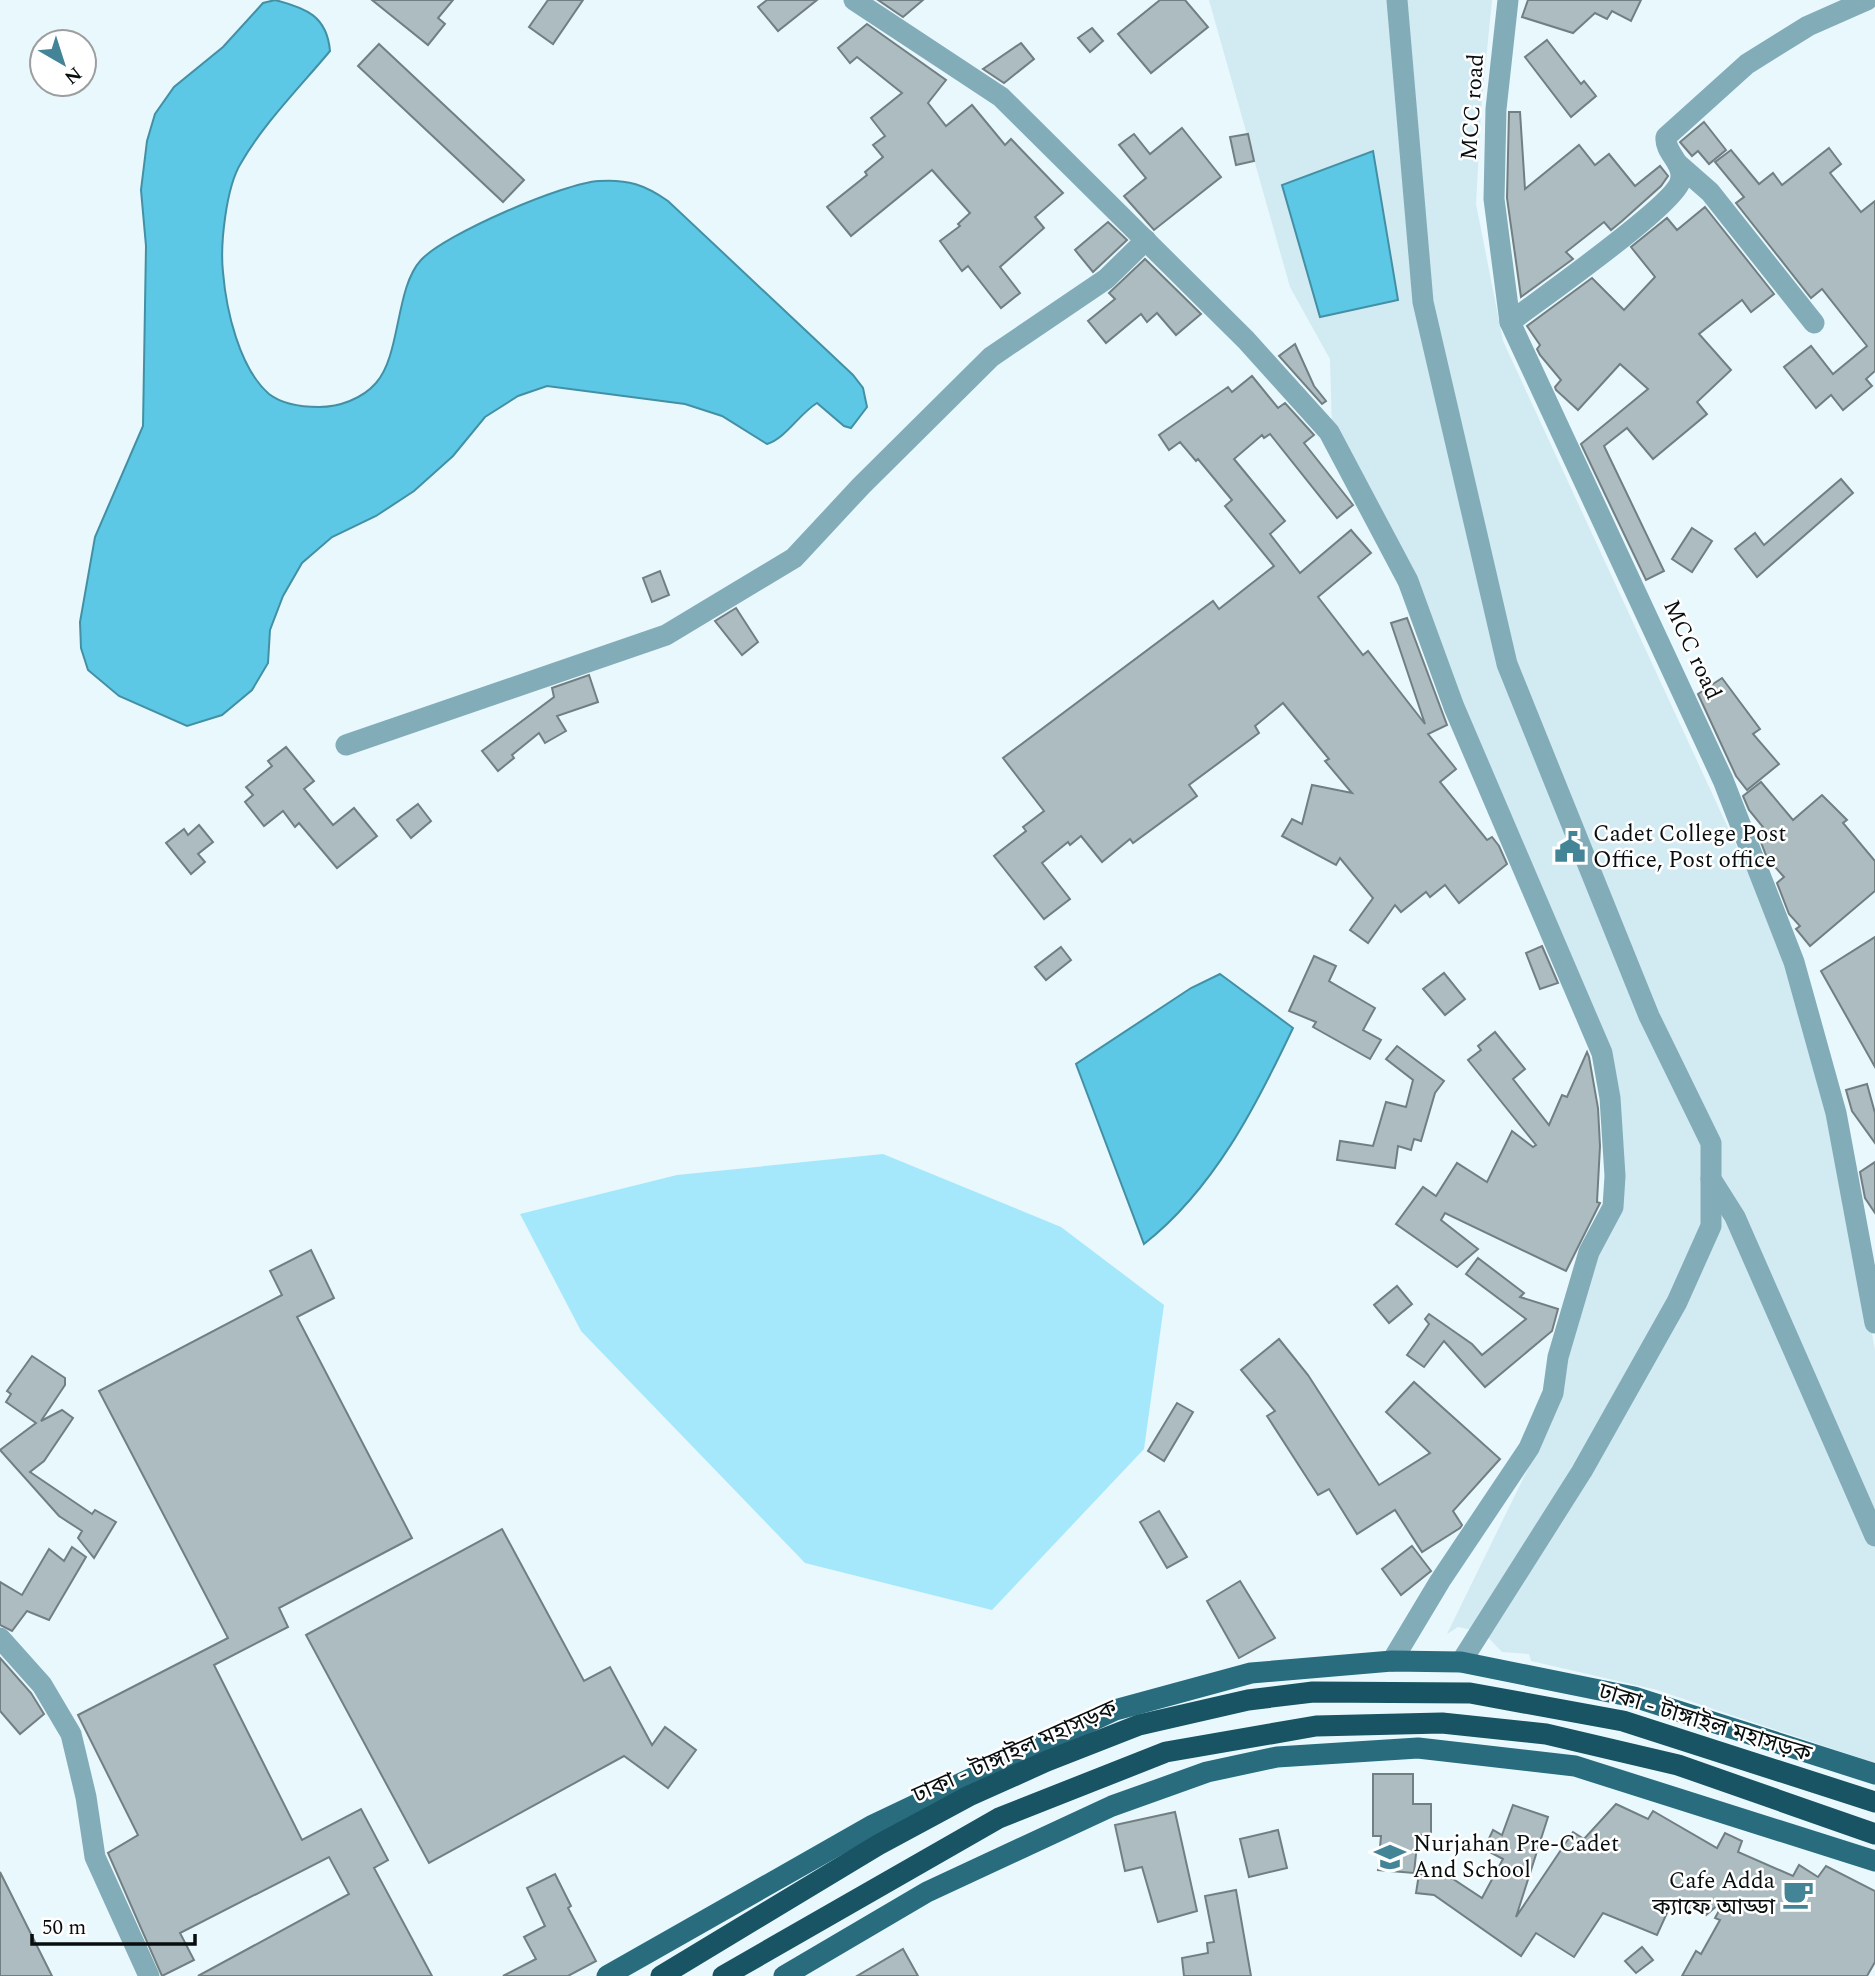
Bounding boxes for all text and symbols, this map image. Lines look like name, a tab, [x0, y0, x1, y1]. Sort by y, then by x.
north arrow	[28, 28, 98, 98]
street label: MCC road	[1452, 52, 1494, 162]
text: N	[58, 59, 88, 91]
street label: MCC road	[1654, 594, 1731, 706]
place label: Cadet College Post Office, Post office	[1593, 817, 1786, 878]
public building icon: Cadet College Post Office, Post office	[1553, 830, 1587, 864]
street label: ঢাকা - টাঙ্গাইল মহাসড়ক	[1593, 1674, 1816, 1772]
street label: ঢাকা - টাঙ্গাইল মহাসড়ক	[906, 1691, 1123, 1813]
place label: Nurjahan Pre-Cadet And School	[1413, 1827, 1619, 1888]
school or university icon: Nurjahan Pre-Cadet And School	[1373, 1840, 1407, 1874]
place label: Cafe Adda ক্যাফে আড্ডা	[1651, 1864, 1776, 1925]
cafe icon: Cafe Adda ক্যাফে আড্ডা	[1781, 1877, 1815, 1911]
scale bar	[32, 1902, 194, 1946]
text: 50 m	[42, 1912, 86, 1944]

